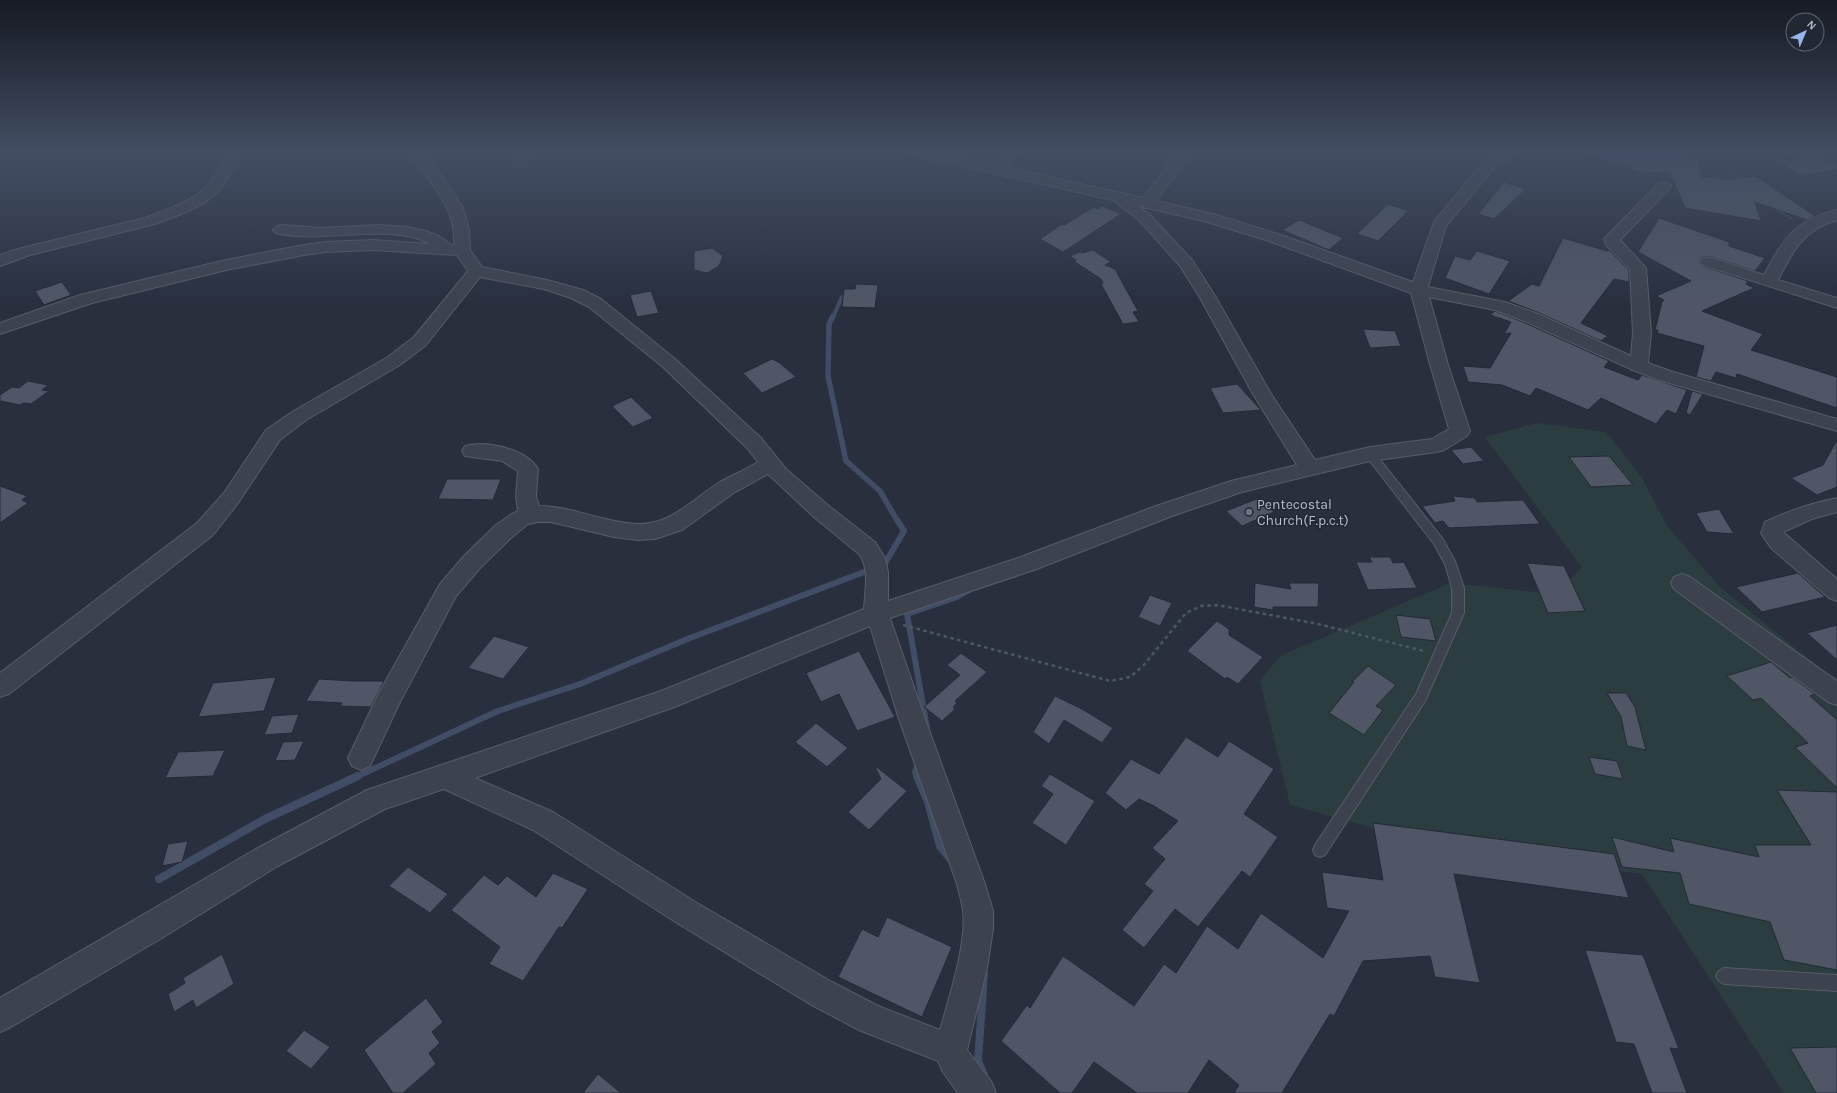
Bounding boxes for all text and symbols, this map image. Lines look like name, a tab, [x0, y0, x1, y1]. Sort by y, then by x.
north arrow	[1785, 12, 1825, 52]
text: N	[1804, 18, 1819, 33]
place label: Pentecostal Church(F.p.c.t)	[1257, 496, 1349, 529]
marker: Pentecostal Church(F.p.c.t)	[1244, 507, 1254, 517]

